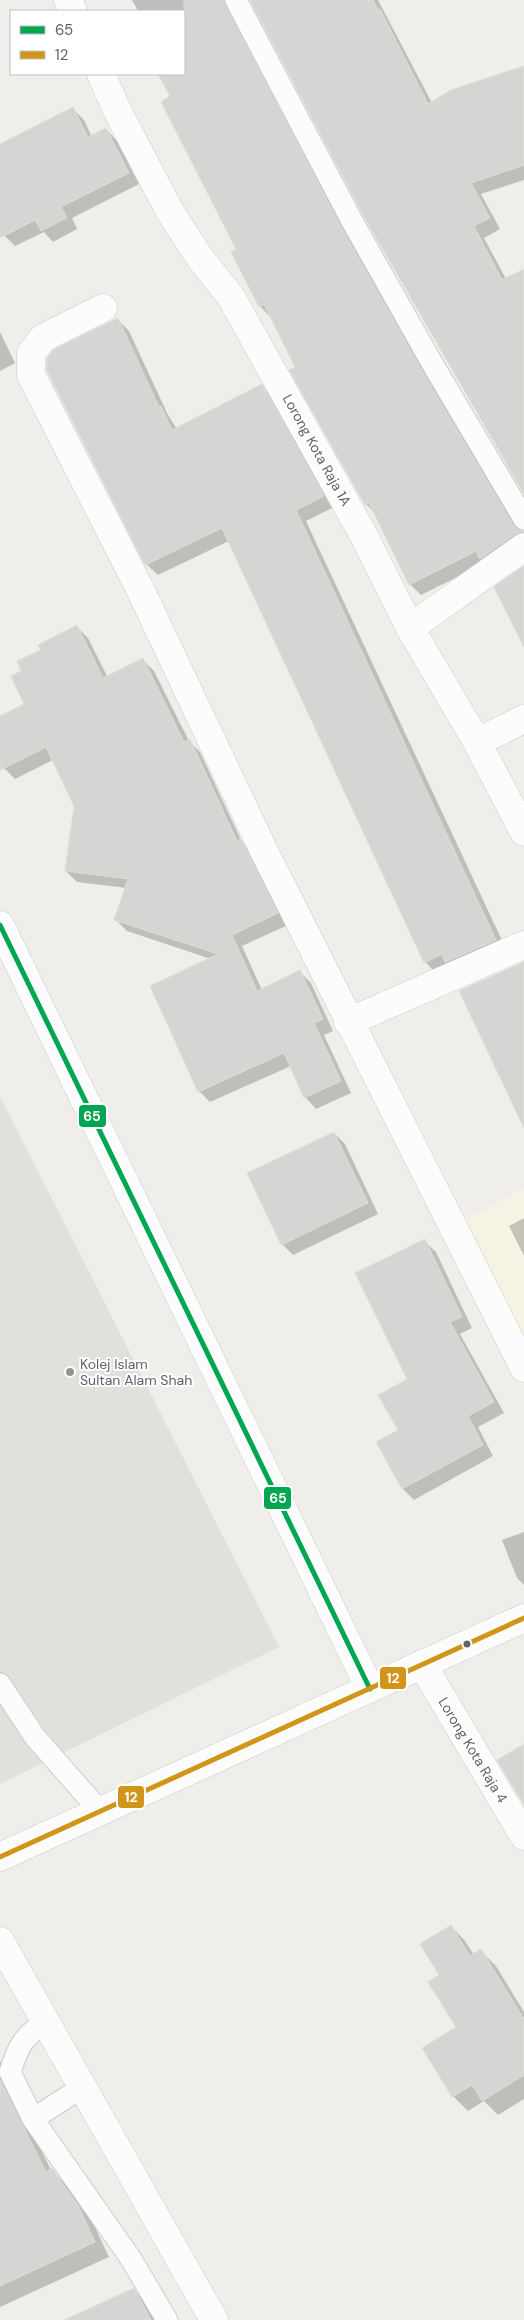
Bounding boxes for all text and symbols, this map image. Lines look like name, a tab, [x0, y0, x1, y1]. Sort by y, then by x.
legend	[10, 10, 185, 75]
text: 65	[55, 20, 73, 40]
text: 12	[55, 45, 68, 65]
street label: Lorong Kota Raja 1A	[279, 391, 355, 509]
line badge: 65	[78, 1104, 107, 1128]
text: 65	[83, 1107, 101, 1125]
place label: Kolej Islam Sultan Alam Shah	[80, 1355, 192, 1389]
marker: Kolej Islam Sultan Alam Shah	[64, 1366, 76, 1378]
line badge: 65	[263, 1486, 292, 1510]
text: 65	[269, 1489, 287, 1507]
unlabelled marker	[462, 1639, 472, 1649]
line badge: 12	[379, 1666, 407, 1690]
text: 12	[386, 1669, 400, 1687]
street label: Lorong Kota Raja 4	[434, 1694, 512, 1806]
line badge: 12	[117, 1785, 145, 1809]
text: 12	[124, 1788, 138, 1806]

